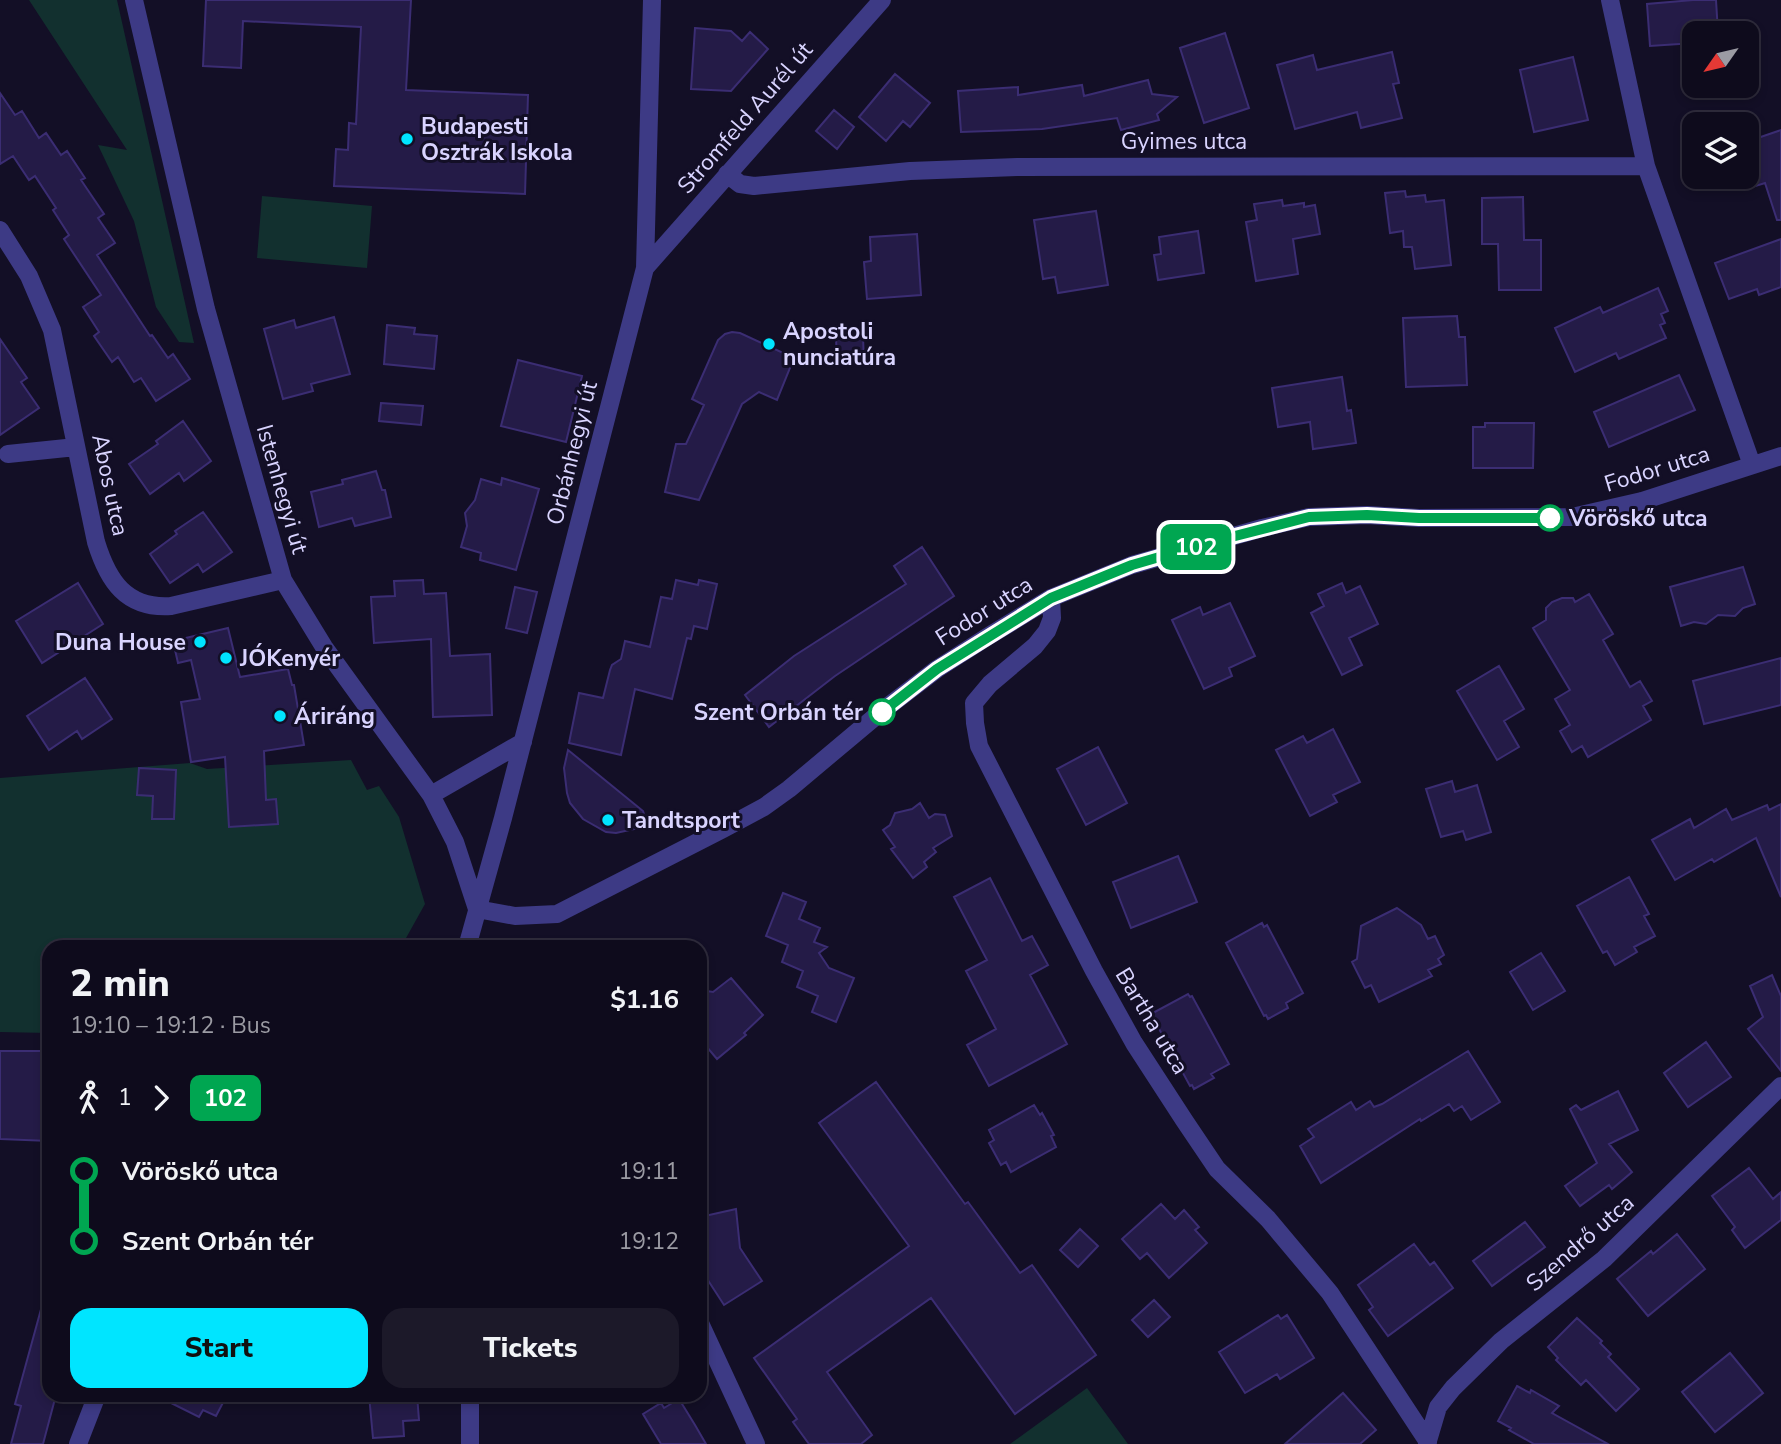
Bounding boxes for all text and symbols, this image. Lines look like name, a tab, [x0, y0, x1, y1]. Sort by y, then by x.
north arrow	[1682, 21, 1759, 98]
map controls	[1682, 21, 1759, 189]
street label: Stromfeld Aurél út	[670, 35, 820, 201]
place label: Budapesti Osztrák Iskola	[421, 111, 573, 168]
button: layers	[1682, 112, 1759, 189]
street label: Gyimes utca	[1121, 126, 1247, 157]
marker: Budapesti Osztrák Iskola	[399, 131, 415, 147]
place label: Apostoli nunciatúra	[783, 316, 896, 373]
marker: Apostoli nunciatúra	[761, 336, 777, 352]
street label: Orbánhegyi út	[539, 377, 605, 528]
street label: Istenhegyi út	[249, 421, 315, 558]
street label: Abos utca	[84, 431, 136, 539]
street label: Fodor utca	[1600, 438, 1714, 500]
place label: Vöröskő utca	[1568, 503, 1707, 534]
marker: Vöröskő utca	[1537, 505, 1563, 531]
line badge: 102	[1156, 524, 1236, 570]
text: 102	[1174, 531, 1218, 563]
street label: Fodor utca	[930, 569, 1038, 653]
place label: Duna House	[55, 627, 186, 658]
marker: Duna House	[192, 634, 208, 650]
place label: JÓKenyér	[239, 643, 340, 674]
marker: JÓKenyér	[218, 650, 234, 666]
place label: Szent Orbán tér	[694, 697, 863, 728]
marker: Szent Orbán tér	[869, 699, 895, 725]
place label: Áriráng	[294, 701, 375, 732]
marker: Áriráng	[272, 708, 288, 724]
place label: Tandtsport	[622, 805, 740, 836]
marker: Tandtsport	[600, 812, 616, 828]
text: 2 min	[70, 958, 170, 1009]
street label: Bartha utca	[1108, 962, 1196, 1080]
text: $1.16	[610, 982, 679, 1017]
text: 19:10 – 19:12 · Bus	[70, 1010, 271, 1041]
icon: walk	[70, 1079, 108, 1117]
icon: forward	[142, 1079, 180, 1117]
text: 1	[118, 1082, 132, 1113]
text: 102	[204, 1082, 247, 1114]
text: Vöröskő utca	[122, 1154, 279, 1189]
text: 19:11	[619, 1156, 679, 1187]
street label: Szendrő utca	[1519, 1187, 1641, 1299]
text: Szent Orbán tér	[122, 1224, 314, 1259]
text: 19:12	[619, 1226, 679, 1257]
button: Start	[70, 1308, 368, 1388]
button: Tickets	[382, 1308, 679, 1388]

